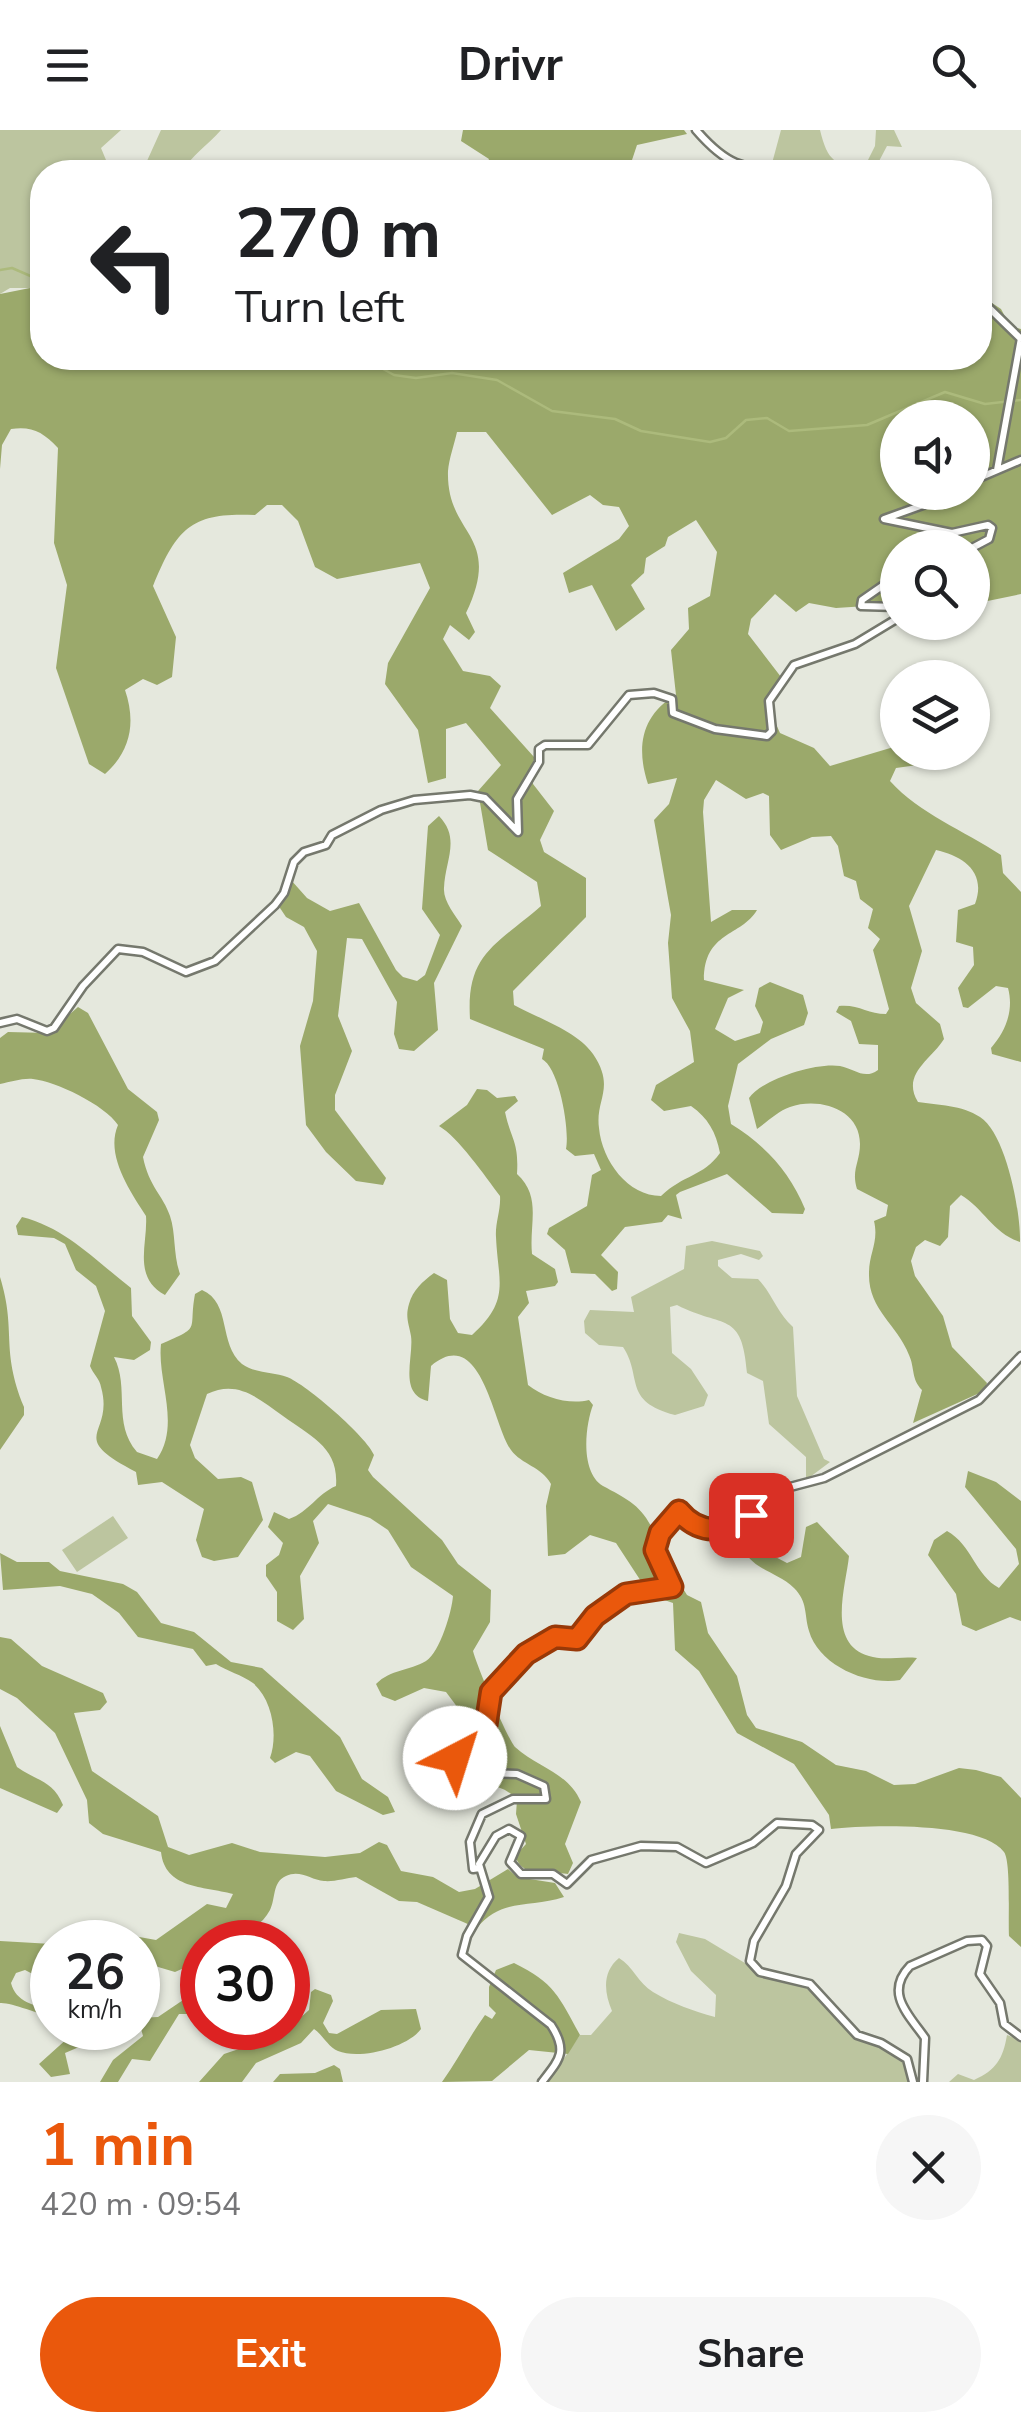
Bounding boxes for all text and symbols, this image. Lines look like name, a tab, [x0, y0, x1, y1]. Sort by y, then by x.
text: Drivr	[458, 35, 563, 96]
icon: menu	[40, 38, 95, 93]
icon: search	[926, 38, 981, 93]
text: 270 m	[235, 186, 441, 282]
icon: left	[70, 200, 200, 330]
text: Turn left	[235, 277, 404, 338]
map controls	[880, 400, 990, 770]
button: sound	[880, 400, 990, 510]
button: search	[880, 530, 990, 640]
button: layers	[880, 660, 990, 770]
pin	[709, 1473, 794, 1558]
icon: arrive	[724, 1488, 779, 1543]
position arrow	[403, 1706, 507, 1810]
speed limit sign: 30	[180, 1920, 310, 2050]
text: 26	[65, 1938, 125, 2007]
text: km/h	[67, 1993, 123, 2027]
text: 1 min	[40, 2104, 195, 2186]
button: close	[876, 2115, 981, 2220]
text: 420 m · 09:54	[40, 2183, 241, 2226]
button: Exit	[40, 2297, 501, 2412]
button: Share	[521, 2297, 981, 2412]

